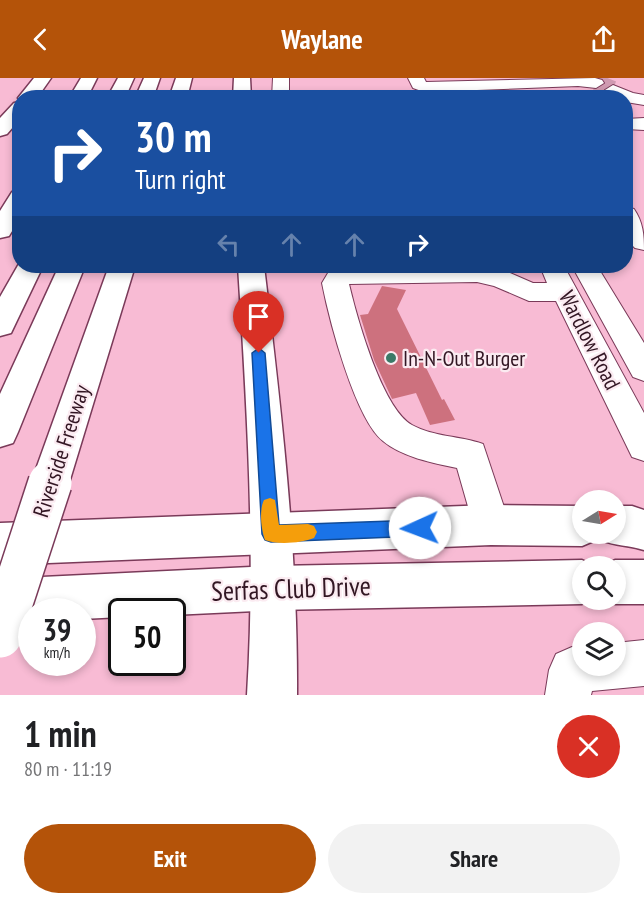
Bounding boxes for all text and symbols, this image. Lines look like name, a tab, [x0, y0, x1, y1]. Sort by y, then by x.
text: Waylane	[281, 22, 363, 56]
icon: back	[24, 23, 57, 56]
icon: share	[587, 23, 620, 56]
text: 30 m	[135, 109, 212, 164]
icon: right	[36, 114, 114, 192]
text: Turn right	[135, 162, 226, 196]
icon: left	[212, 228, 245, 261]
icon: ahead	[275, 228, 308, 261]
icon: ahead	[338, 228, 371, 261]
icon: right	[401, 228, 434, 261]
street label: Wardlow Road	[553, 286, 627, 394]
pin	[233, 291, 284, 353]
icon: arrive	[242, 300, 275, 333]
place label: In-N-Out Burger	[403, 344, 525, 372]
marker: In-N-Out Burger	[384, 351, 398, 365]
street label: Riverside Freeway	[26, 381, 96, 521]
north arrow	[572, 490, 626, 544]
map controls	[572, 490, 626, 676]
position arrow	[388, 496, 452, 560]
button: search	[572, 556, 626, 610]
street label: Serfas Club Drive	[211, 568, 371, 608]
speed limit sign: 50	[108, 598, 186, 676]
text: 39	[43, 610, 71, 649]
button: layers	[572, 622, 626, 676]
text: km/h	[44, 643, 70, 662]
text: 1 min	[24, 710, 97, 757]
button: close	[557, 715, 620, 778]
text: 80 m · 11:19	[24, 756, 112, 782]
button: Exit	[24, 824, 316, 893]
button: Share	[328, 824, 620, 893]

